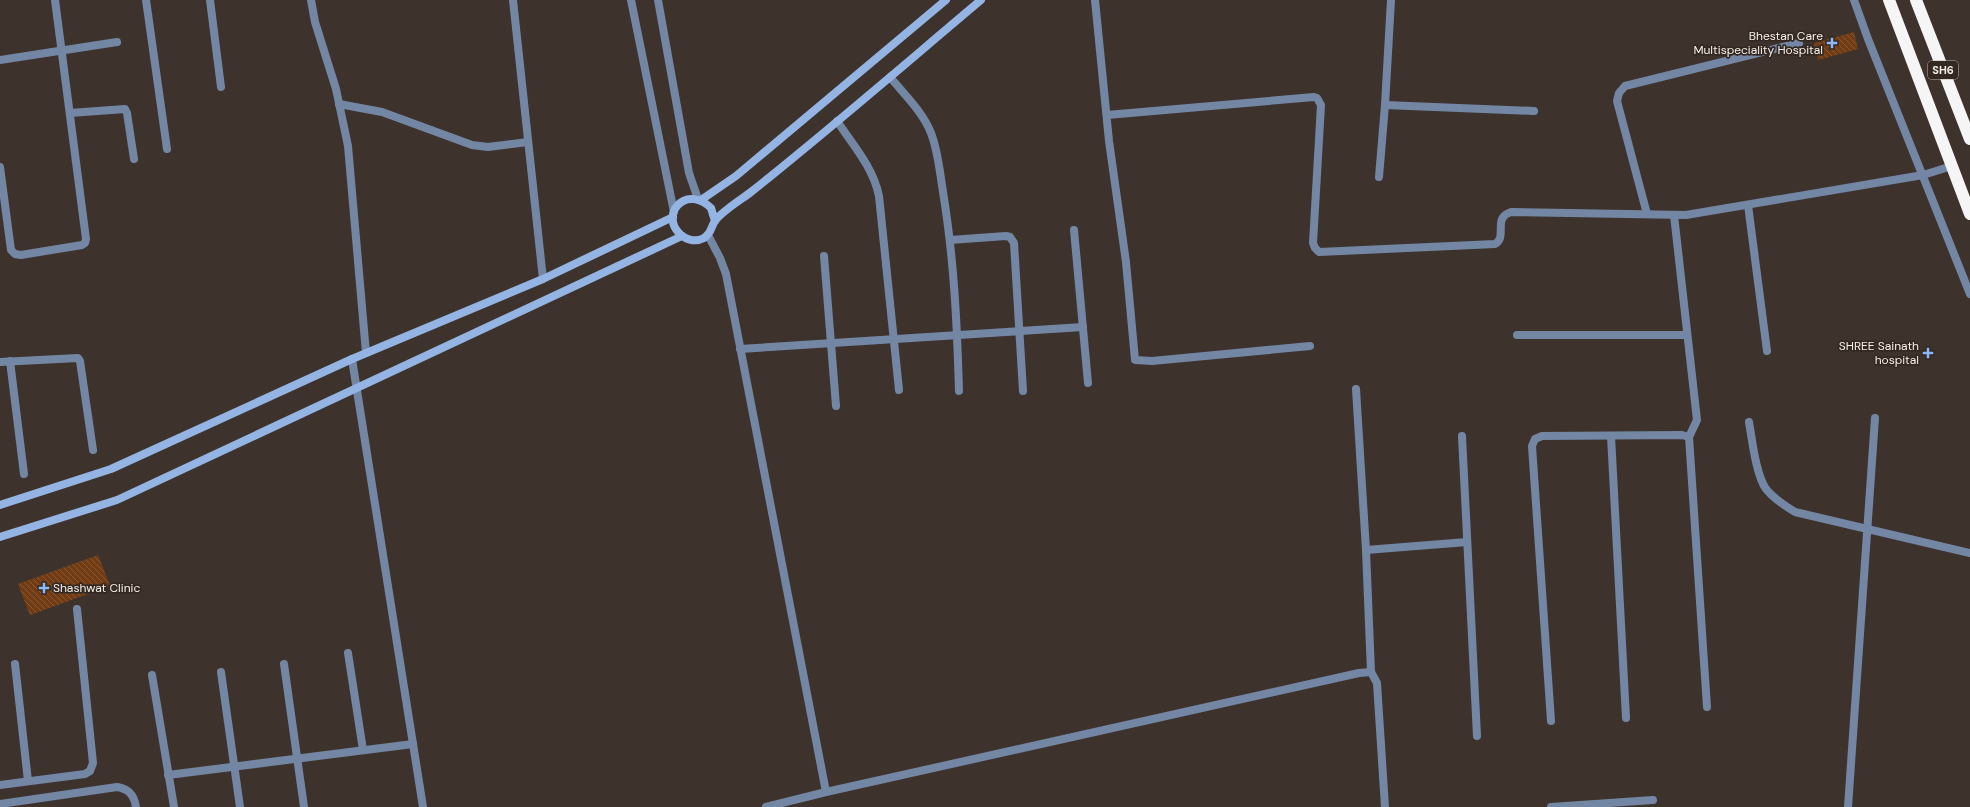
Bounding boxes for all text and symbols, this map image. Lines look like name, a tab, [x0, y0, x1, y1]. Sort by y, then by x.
place label: Bhestan Care Multispeciality Hospital	[1693, 28, 1823, 58]
marker: Bhestan Care Multispeciality Hospital	[1826, 37, 1838, 49]
road number: SH6	[1928, 61, 1958, 79]
place label: SHREE Sainath hospital	[1839, 338, 1919, 368]
marker: SHREE Sainath hospital	[1922, 347, 1934, 359]
place label: Shashwat Clinic	[53, 580, 140, 596]
marker: Shashwat Clinic	[38, 582, 50, 594]

